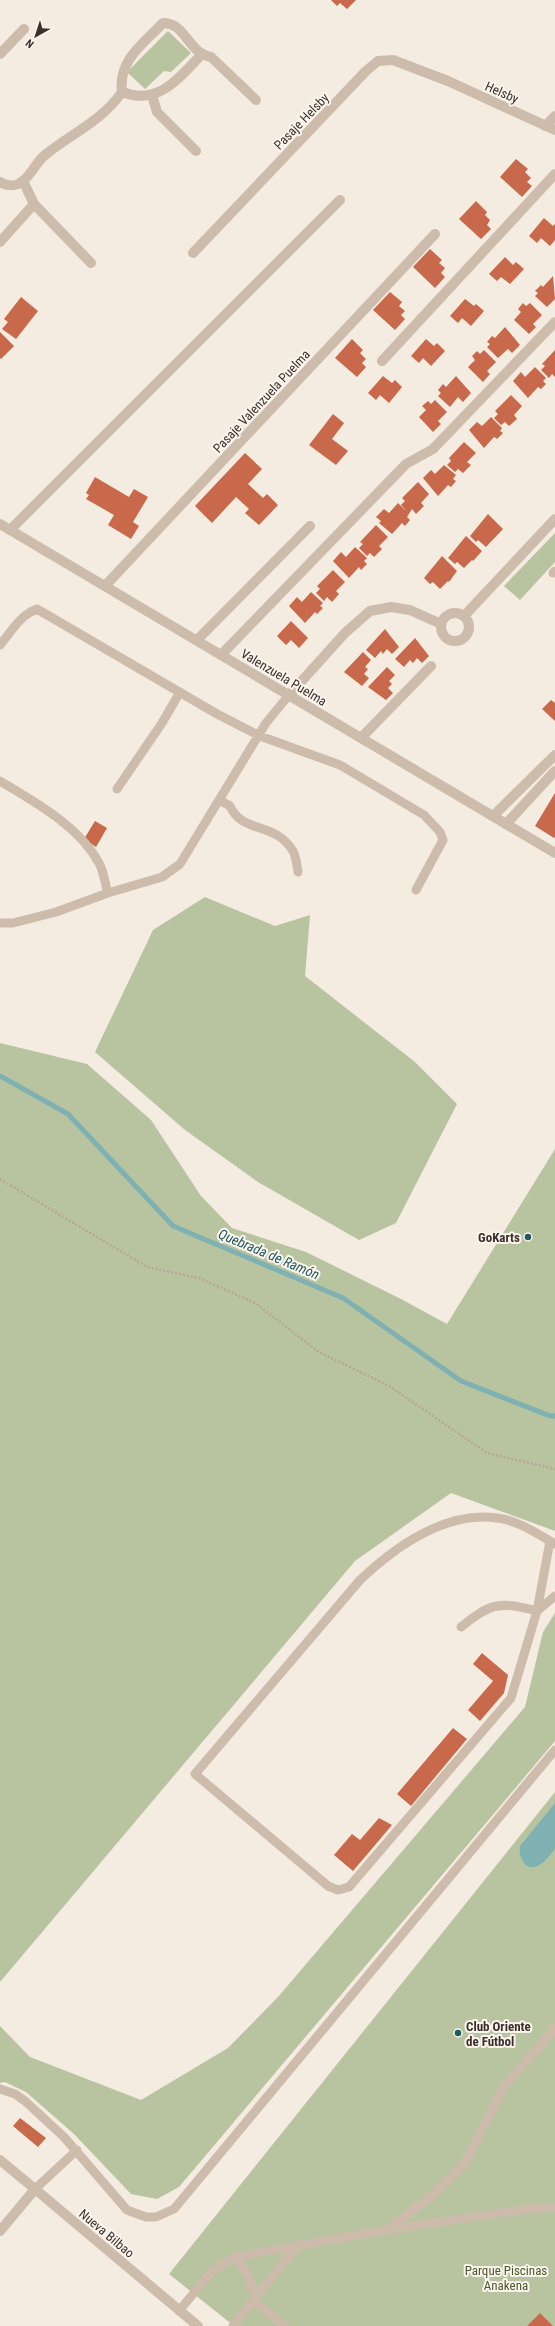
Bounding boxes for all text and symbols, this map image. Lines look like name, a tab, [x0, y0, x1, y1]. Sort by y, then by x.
north arrow	[16, 16, 56, 56]
text: N	[23, 36, 37, 51]
street label: Helsby	[483, 79, 521, 107]
street label: Pasaje Helsby	[271, 90, 332, 153]
street label: Pasaje Valenzuela Puelma	[210, 347, 313, 456]
street label: Valenzuela Puelma	[238, 646, 329, 709]
water label: Quebrada de Ramón	[216, 1225, 322, 1283]
place label: GoKarts	[478, 1230, 520, 1245]
marker: GoKarts	[523, 1232, 533, 1242]
place label: Club Oriente de Fútbol	[466, 2019, 531, 2049]
marker: Club Oriente de Fútbol	[453, 2028, 463, 2038]
street label: Nueva Bilbao	[76, 2206, 137, 2261]
park label: Parque Piscinas Anakena	[465, 2263, 547, 2293]

